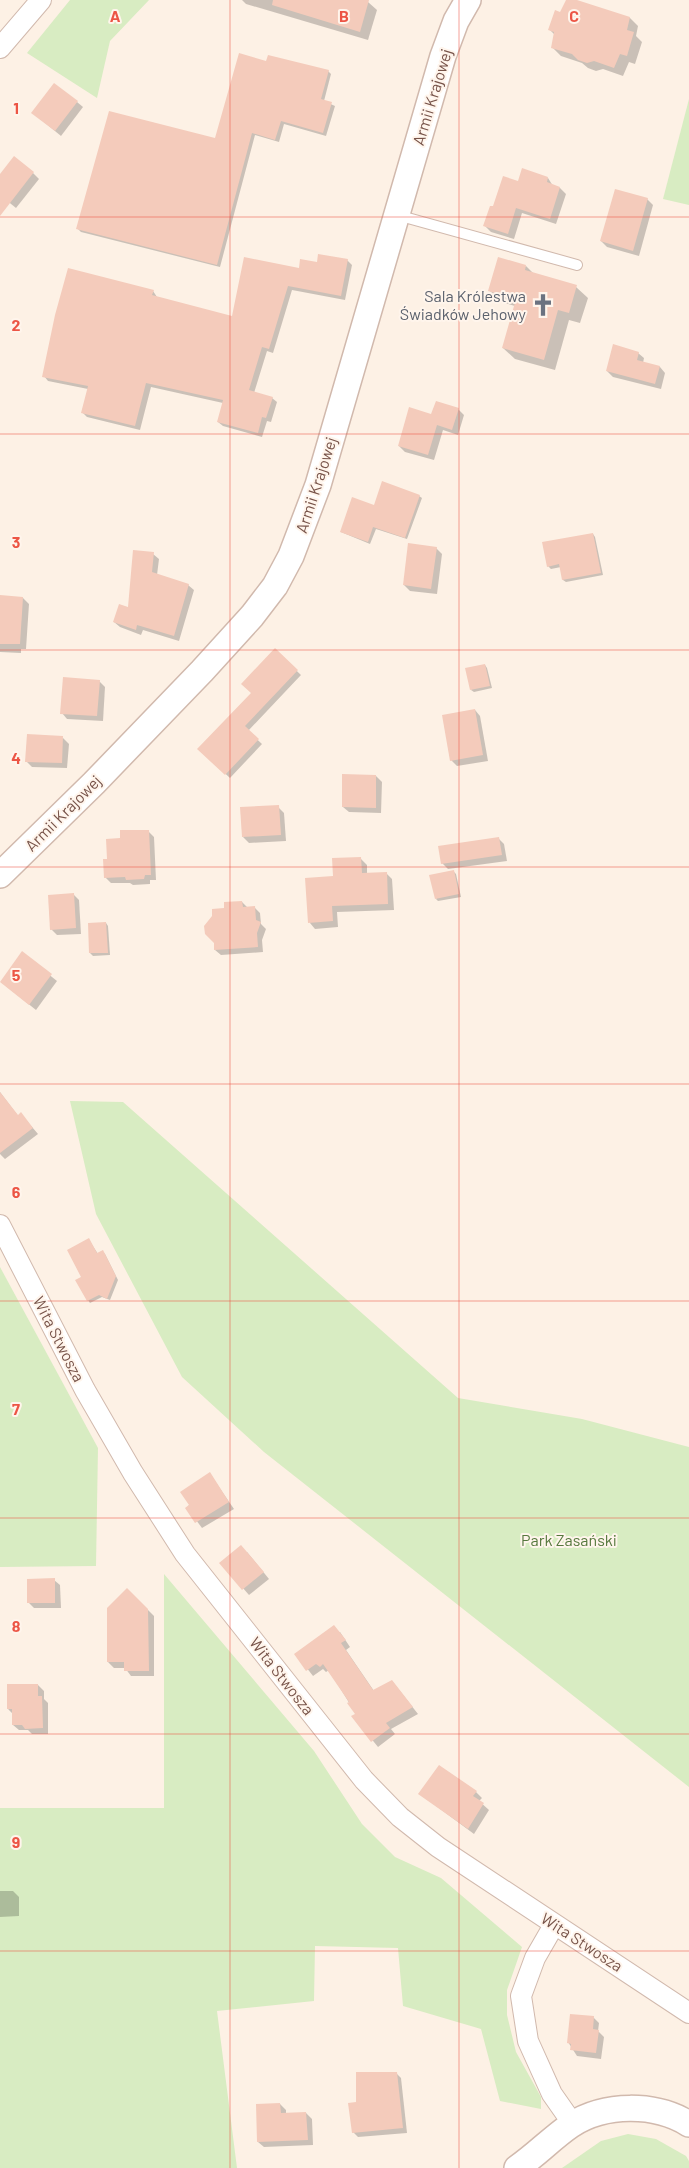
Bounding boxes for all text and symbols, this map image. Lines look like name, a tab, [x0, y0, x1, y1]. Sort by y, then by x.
text: A	[110, 6, 121, 25]
text: B	[339, 6, 349, 25]
text: C	[569, 6, 579, 25]
street label: Armii Krajowej	[408, 46, 455, 147]
text: 1	[13, 98, 19, 117]
place label: Sala Królestwa Świadków Jehowy	[400, 286, 527, 323]
church icon: Sala Królestwa Świadków Jehowy	[530, 292, 556, 318]
text: 2	[12, 315, 21, 334]
street label: Armii Krajowej	[291, 434, 340, 535]
text: 3	[12, 532, 20, 551]
text: 4	[11, 748, 21, 767]
street label: Armii Krajowej	[21, 771, 105, 855]
text: 5	[12, 965, 21, 984]
text: 6	[12, 1182, 21, 1201]
street label: Wita Stwosza	[30, 1293, 89, 1385]
text: 7	[12, 1399, 20, 1418]
park label: Park Zasański	[521, 1530, 617, 1549]
text: 8	[12, 1616, 21, 1635]
street label: Wita Stwosza	[246, 1633, 319, 1718]
text: 9	[12, 1832, 20, 1851]
street label: Wita Stwosza	[538, 1908, 627, 1975]

